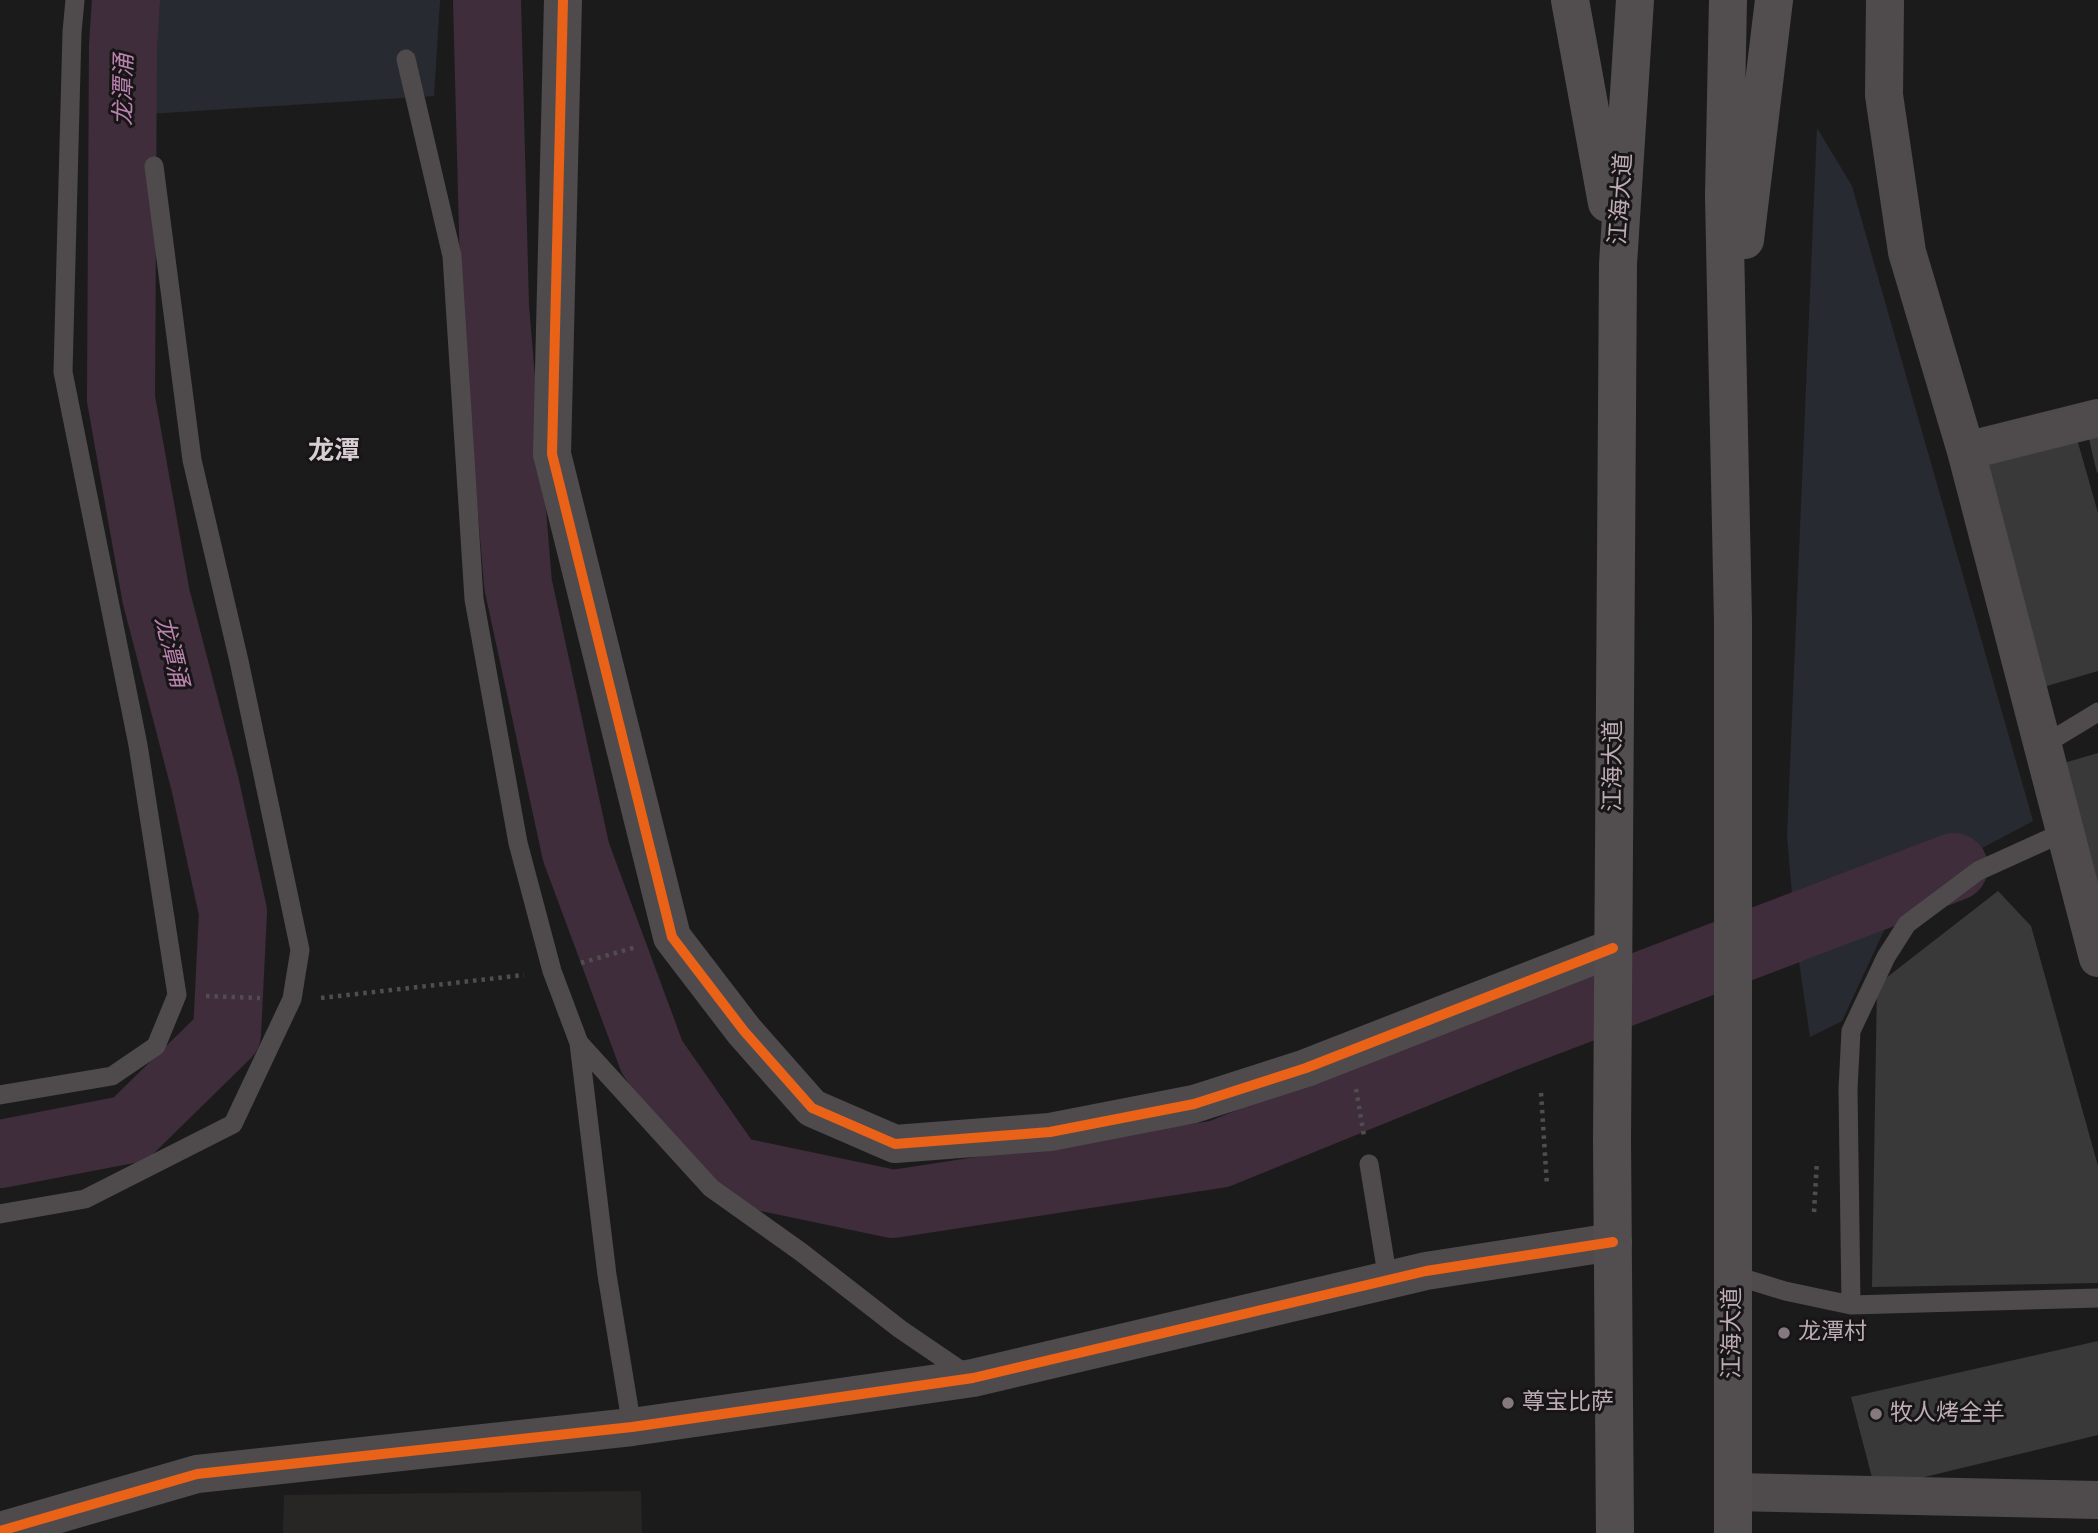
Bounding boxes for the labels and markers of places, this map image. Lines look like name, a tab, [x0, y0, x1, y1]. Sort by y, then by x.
place label: 龙潭村	[1798, 1319, 1867, 1347]
marker: 龙潭村	[1776, 1325, 1792, 1341]
place label: 尊宝比萨	[1522, 1389, 1614, 1417]
marker: 尊宝比萨	[1500, 1395, 1516, 1411]
place label: 牧人烤全羊	[1890, 1400, 2005, 1428]
marker: 牧人烤全羊	[1868, 1406, 1884, 1422]

